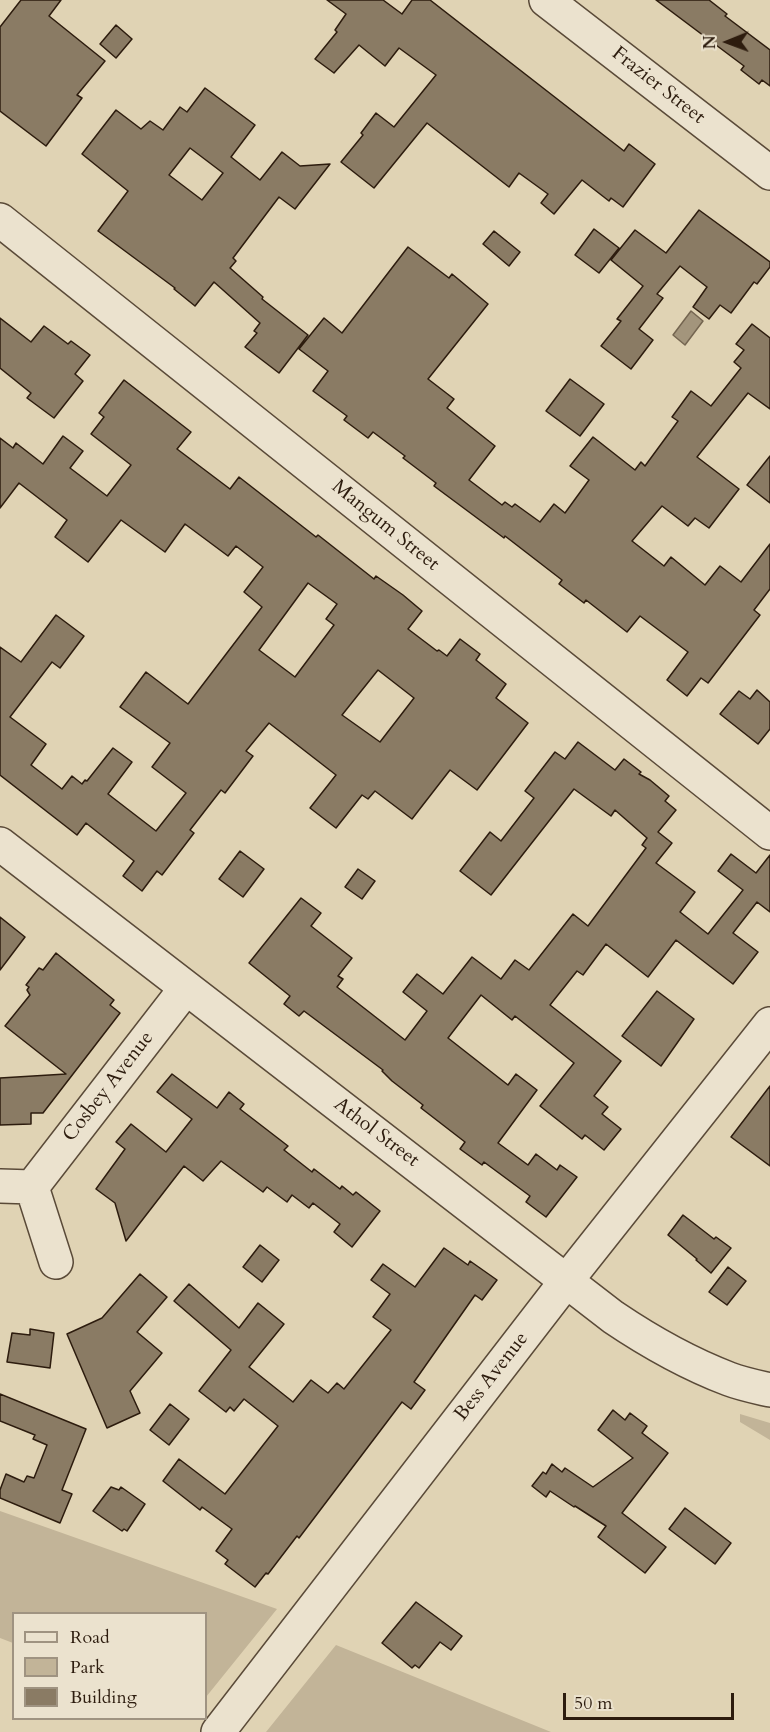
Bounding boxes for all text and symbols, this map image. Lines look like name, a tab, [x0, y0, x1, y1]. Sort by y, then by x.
north arrow	[698, 12, 758, 72]
text: N	[699, 35, 721, 49]
street label: Frazier Street	[607, 42, 709, 130]
street label: Mangum Street	[326, 475, 444, 577]
street label: Cosbey Avenue	[58, 1027, 160, 1147]
street label: Athol Street	[328, 1093, 424, 1173]
street label: Bess Avenue	[450, 1328, 534, 1426]
legend	[12, 1612, 207, 1720]
text: Road	[70, 1625, 110, 1650]
text: Park	[70, 1655, 105, 1680]
scale bar	[566, 1681, 737, 1719]
text: Building	[70, 1685, 137, 1710]
text: 50 m	[574, 1691, 613, 1716]

